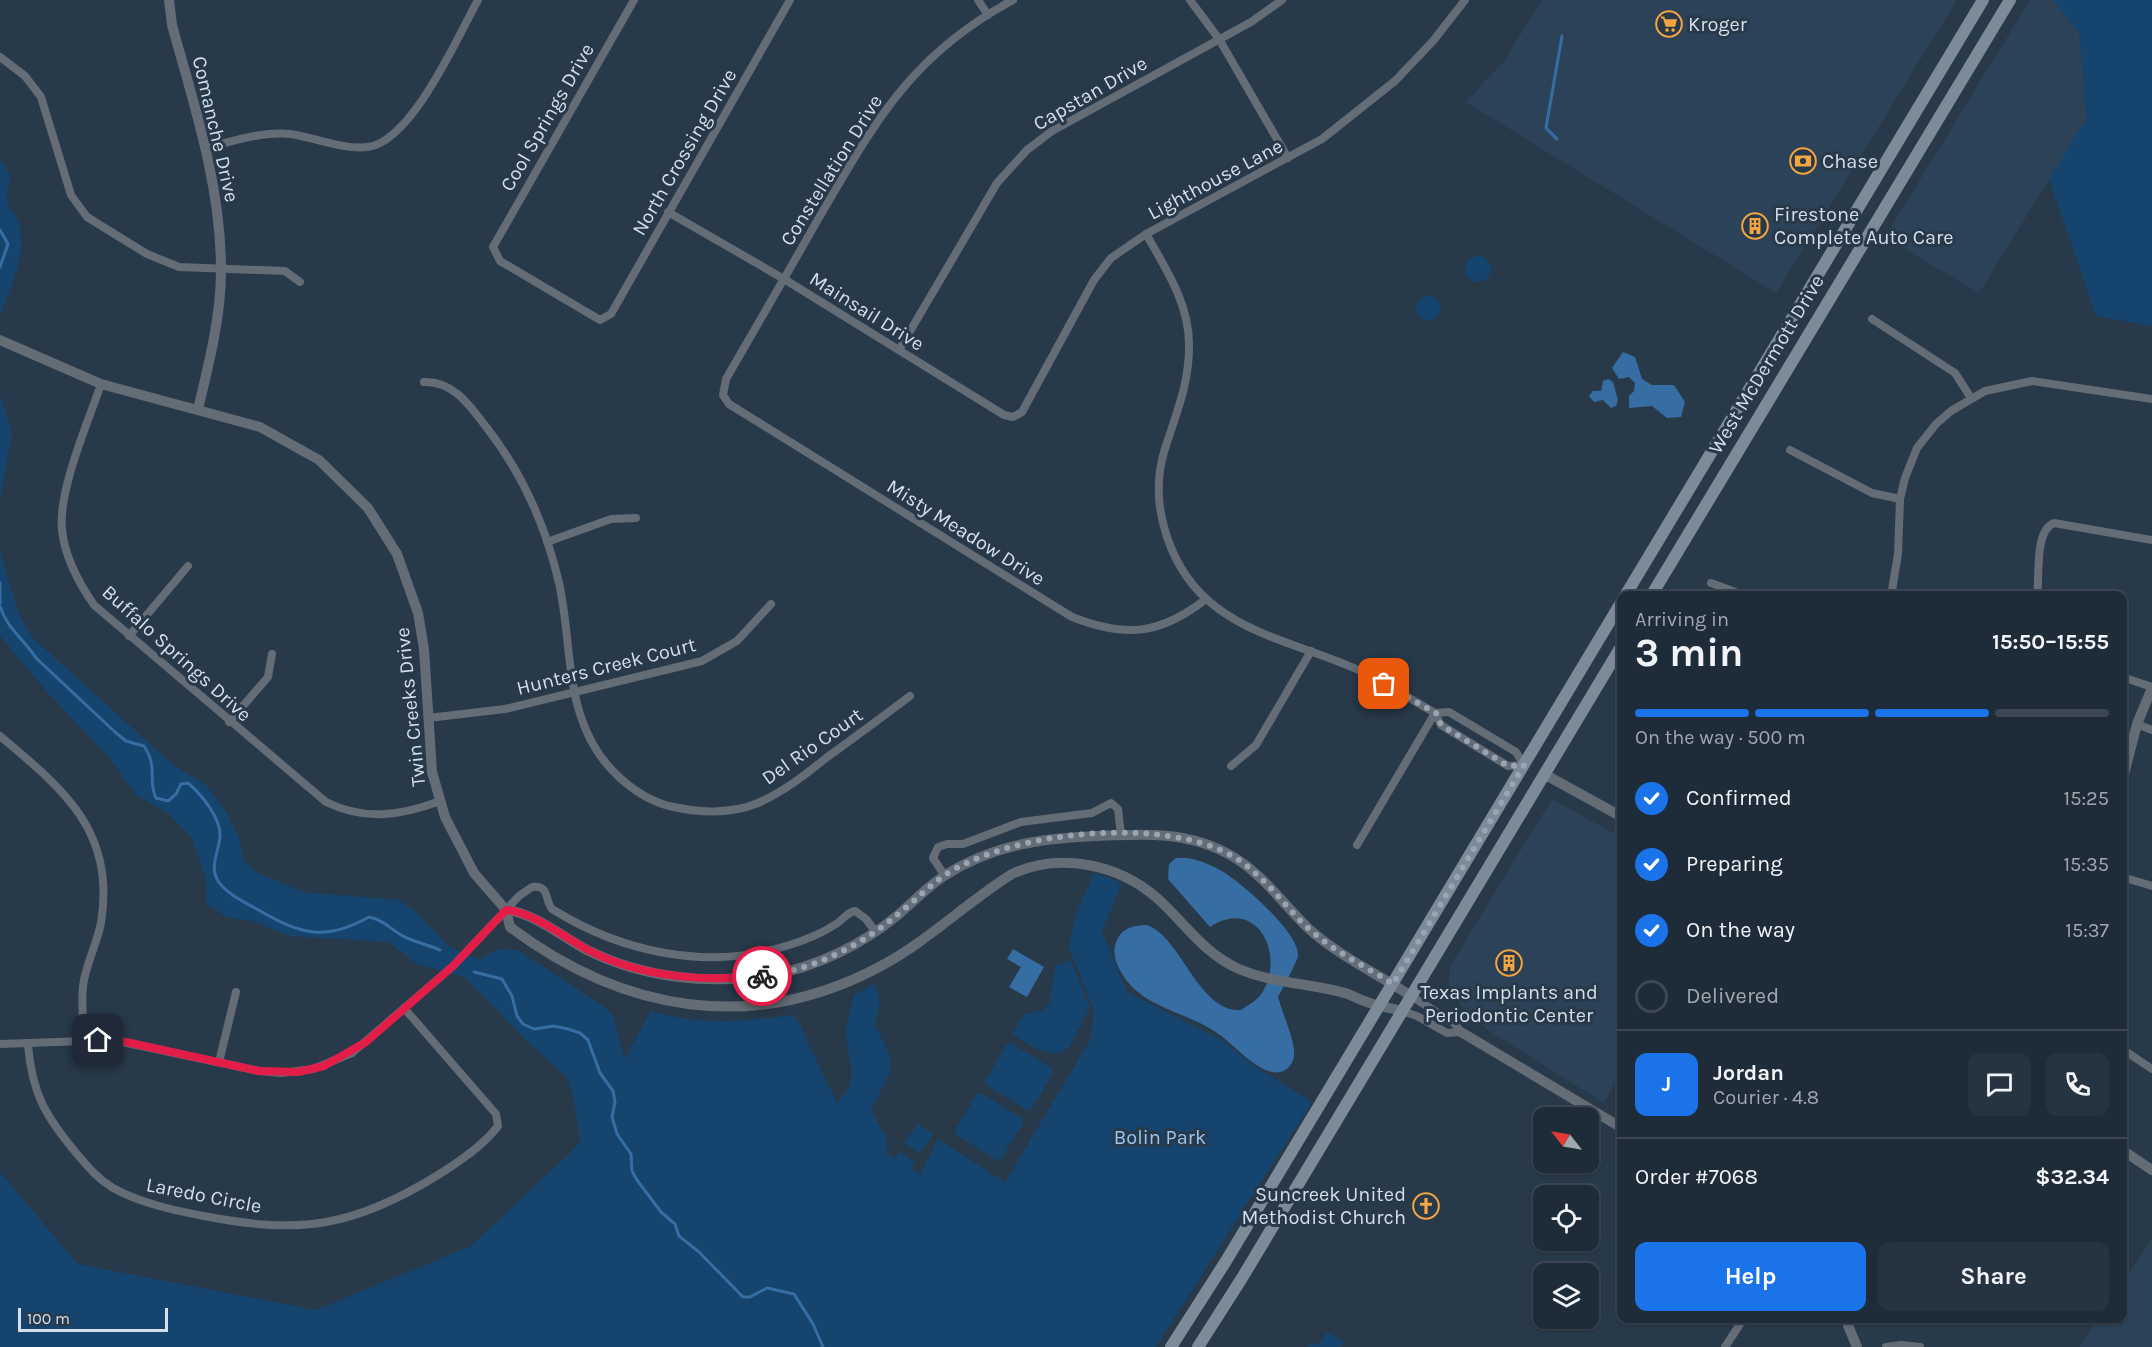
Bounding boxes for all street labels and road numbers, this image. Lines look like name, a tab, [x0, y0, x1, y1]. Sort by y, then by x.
street label: Cool Springs Drive	[496, 39, 599, 195]
street label: Capstan Drive	[1029, 52, 1151, 135]
street label: Comanche Drive	[188, 54, 243, 204]
street label: North Crossing Drive	[627, 65, 741, 240]
street label: Constellation Drive	[776, 91, 887, 250]
street label: Lighthouse Lane	[1144, 134, 1287, 225]
street label: Mainsail Drive	[805, 267, 928, 356]
street label: West McDermott Drive	[1704, 271, 1829, 458]
street label: Misty Meadow Drive	[882, 474, 1049, 590]
street label: Buffalo Springs Drive	[97, 580, 256, 726]
street label: Twin Creeks Drive	[391, 626, 430, 788]
street label: Hunters Creek Court	[514, 633, 699, 700]
street label: Del Rio Court	[757, 703, 868, 790]
street label: Laredo Circle	[144, 1173, 264, 1218]

